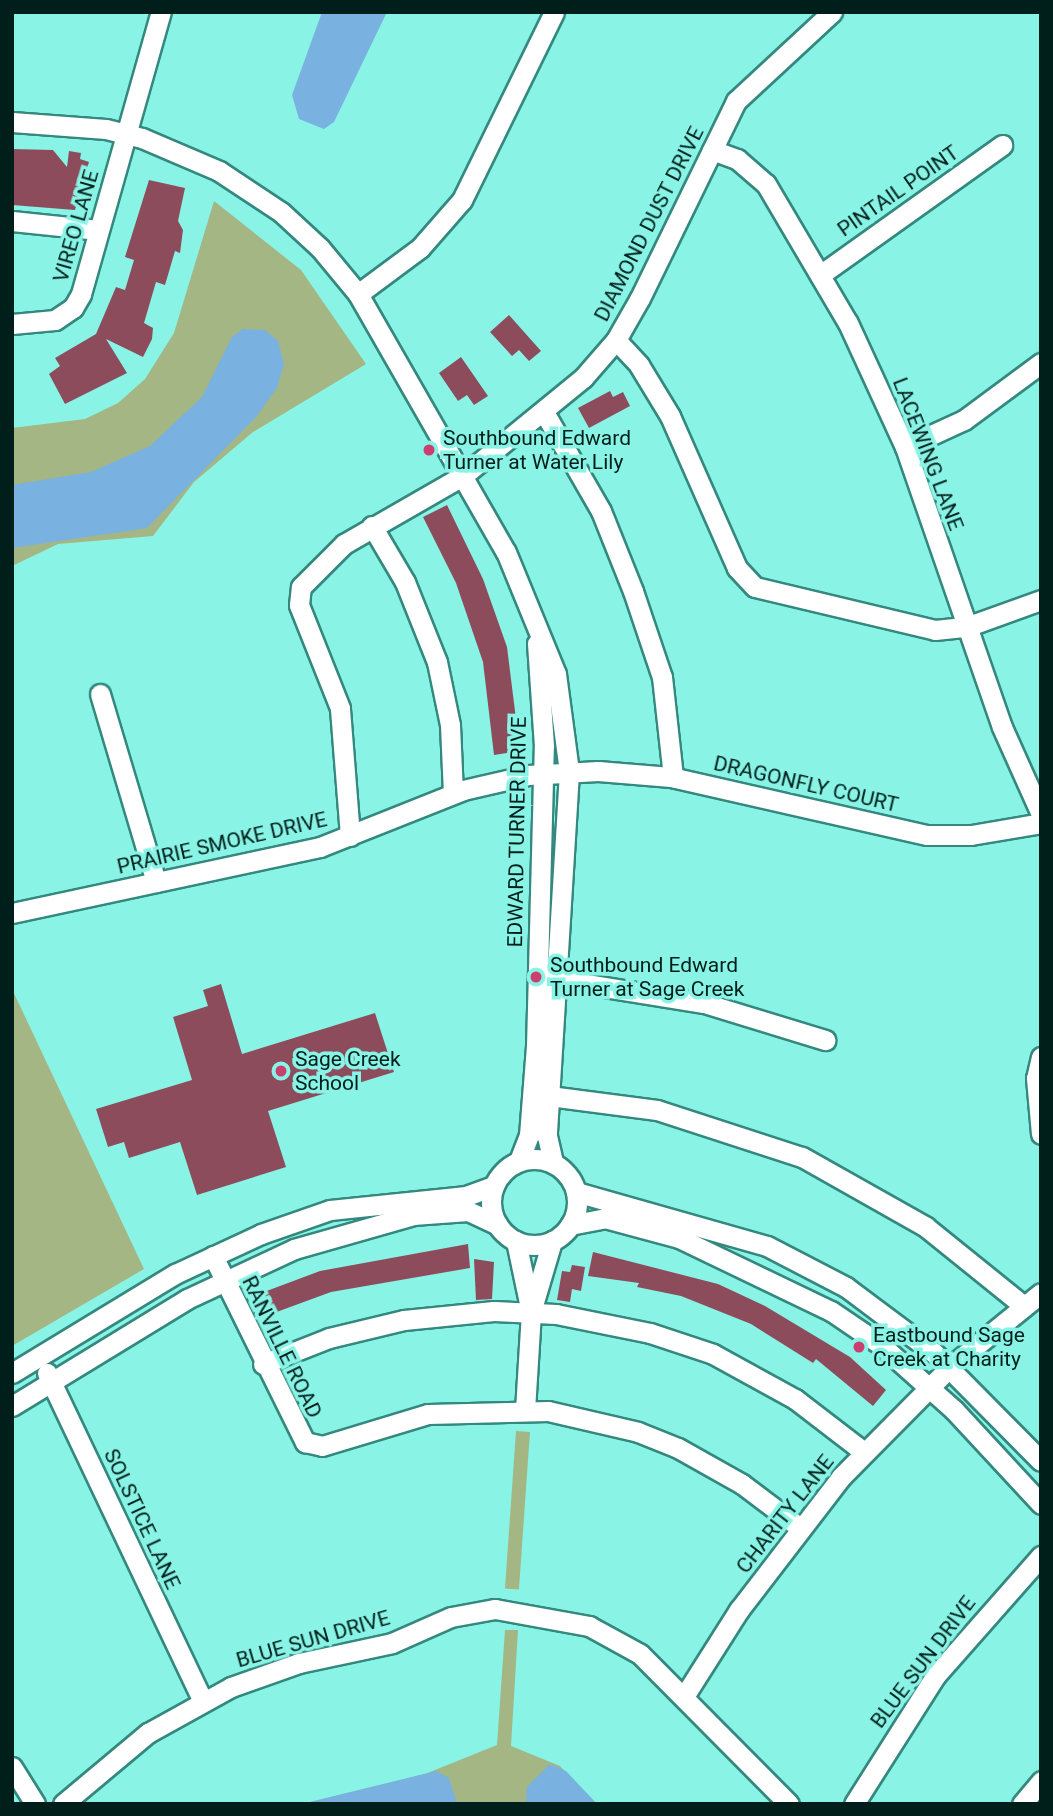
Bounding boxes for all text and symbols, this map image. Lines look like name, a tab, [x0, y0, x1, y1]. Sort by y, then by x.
street label: DIAMOND DUST DRIVE	[589, 122, 709, 326]
street label: PINTAIL POINT	[833, 140, 963, 242]
street label: VIREO LANE	[48, 167, 104, 285]
street label: LACEWING LANE	[887, 374, 969, 534]
place label: Southbound Edward Turner at Water Lily	[443, 425, 631, 475]
marker: Southbound Edward Turner at Water Lily	[421, 442, 437, 458]
street label: EDWARD TURNER DRIVE	[502, 716, 532, 948]
street label: DRAGONFLY COURT	[711, 750, 901, 818]
street label: PRAIRIE SMOKE DRIVE	[115, 807, 329, 879]
place label: Southbound Edward Turner at Sage Creek	[550, 952, 744, 1002]
marker: Southbound Edward Turner at Sage Creek	[528, 969, 544, 985]
place label: Sage Creek School	[295, 1046, 401, 1096]
marker: Sage Creek School	[273, 1063, 289, 1079]
street label: RANVILLE ROAD	[237, 1272, 327, 1422]
place label: Eastbound Sage Creek at Charity	[873, 1322, 1025, 1372]
marker: Eastbound Sage Creek at Charity	[851, 1339, 867, 1355]
street label: SOLSTICE LANE	[98, 1445, 186, 1593]
street label: CHARITY LANE	[731, 1450, 839, 1578]
street label: BLUE SUN DRIVE	[865, 1591, 981, 1733]
street label: BLUE SUN DRIVE	[233, 1605, 393, 1673]

